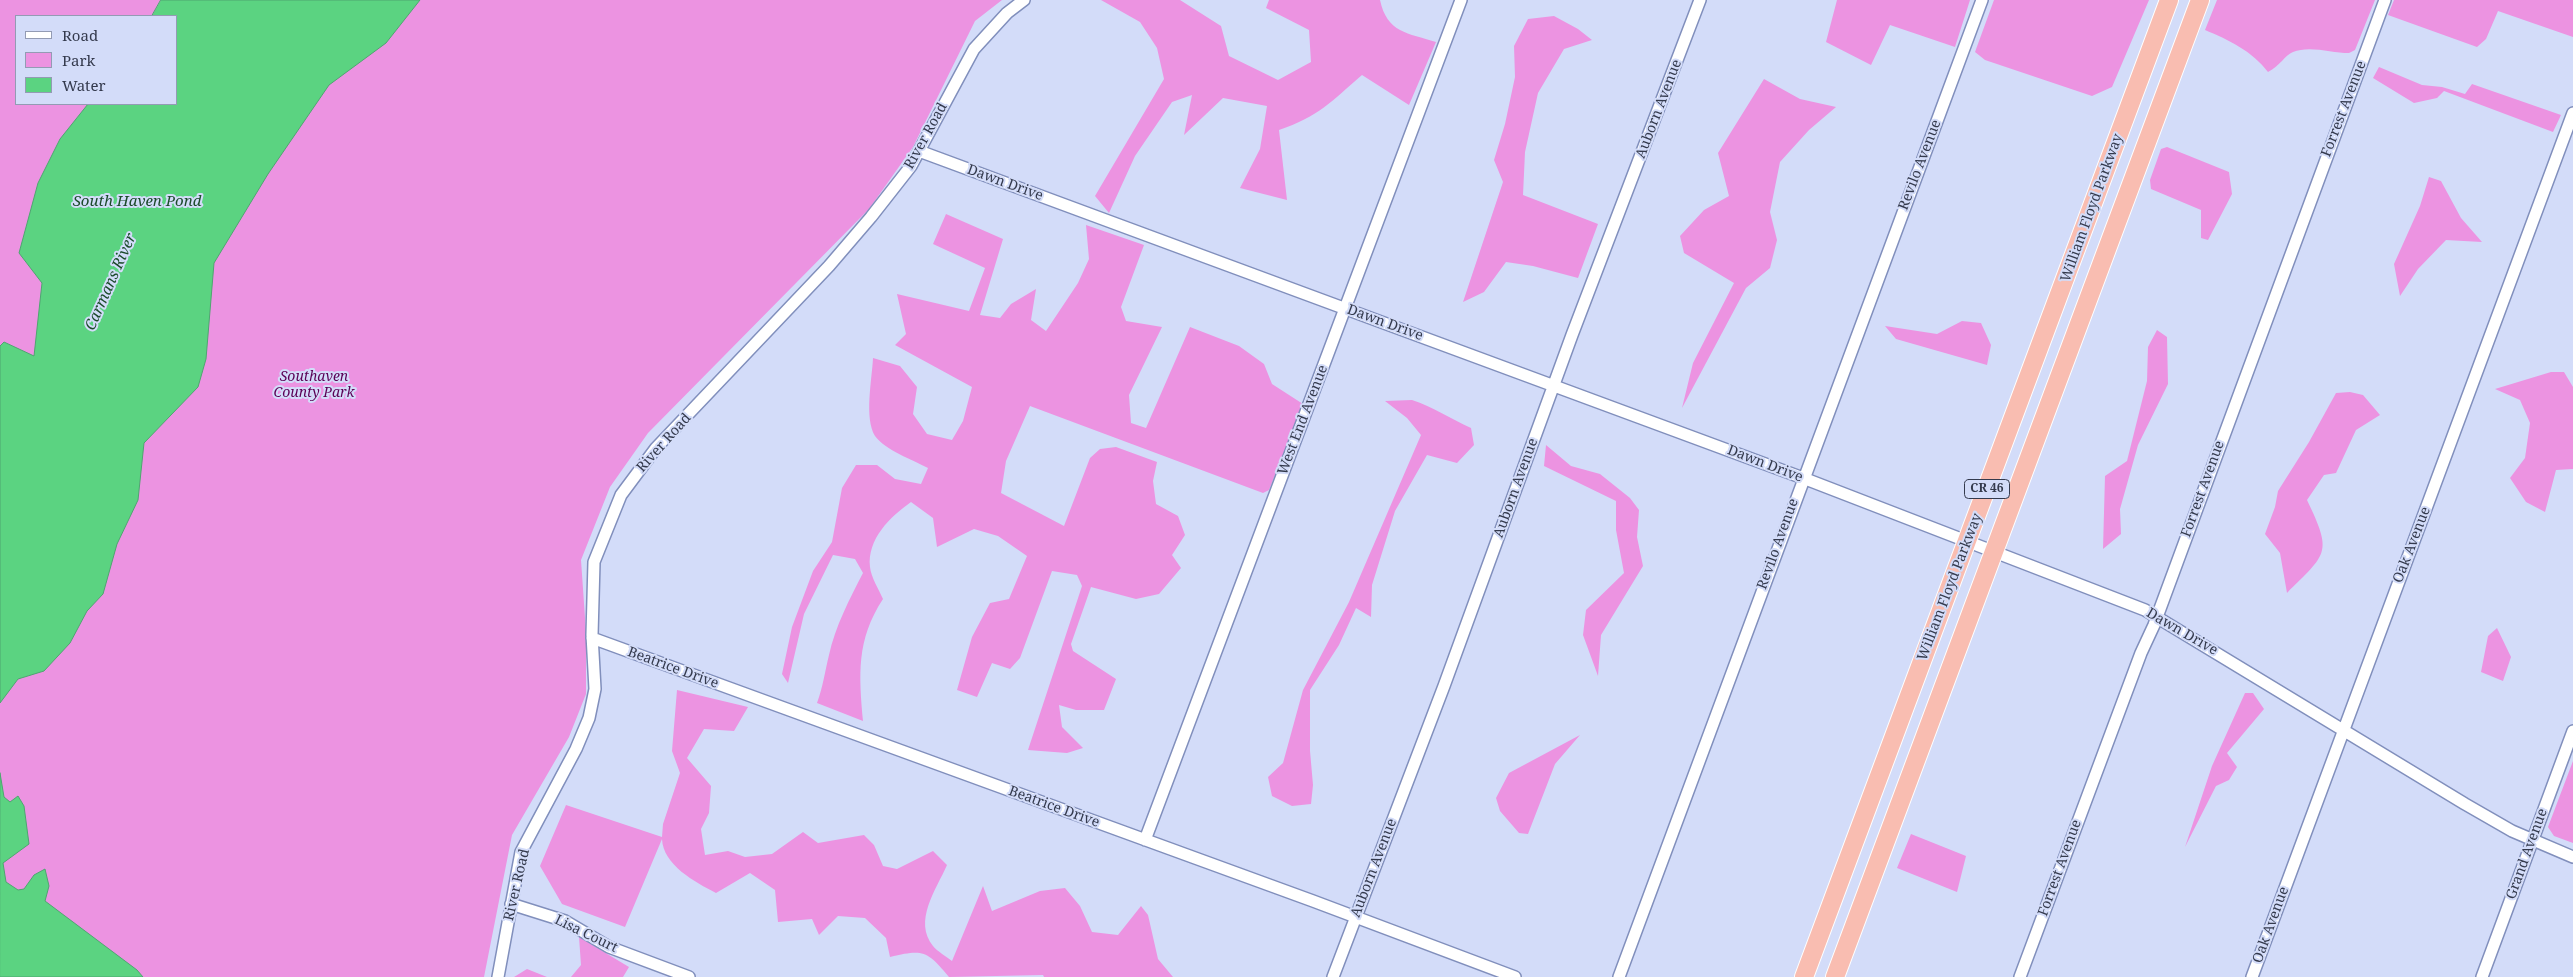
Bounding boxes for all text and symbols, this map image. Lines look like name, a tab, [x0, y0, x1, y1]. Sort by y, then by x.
legend	[15, 15, 178, 105]
text: Road	[62, 25, 98, 45]
text: Park	[62, 50, 95, 70]
street label: Auborn Avenue	[1632, 57, 1686, 161]
street label: Forrest Avenue	[2318, 59, 2370, 159]
text: Water	[62, 75, 105, 95]
street label: River Road	[901, 100, 951, 172]
street label: Revilo Avenue	[1895, 117, 1945, 213]
street label: William Floyd Parkway	[2057, 132, 2127, 284]
street label: Dawn Drive	[965, 161, 1045, 205]
water label: South Haven Pond	[73, 193, 201, 211]
water label: Carmans River	[82, 231, 140, 333]
street label: Dawn Drive	[1345, 301, 1425, 345]
street label: West End Avenue	[1274, 363, 1332, 477]
park label: Southaven County Park	[273, 369, 355, 402]
street label: River Road	[633, 410, 695, 476]
street label: Auborn Avenue	[1490, 436, 1542, 540]
street label: Forrest Avenue	[2178, 438, 2228, 540]
street label: Dawn Drive	[1725, 442, 1805, 486]
road number: CR 46	[1964, 479, 2010, 498]
street label: Revilo Avenue	[1754, 496, 1802, 592]
street label: Oak Avenue	[2390, 505, 2434, 585]
street label: William Floyd Parkway	[1914, 511, 1986, 663]
street label: Dawn Drive	[2143, 605, 2221, 659]
street label: Beatrice Drive	[625, 644, 721, 692]
street label: Beatrice Drive	[1006, 783, 1102, 831]
street label: Grand Avenue	[2503, 806, 2551, 902]
street label: Auborn Avenue	[1347, 816, 1401, 920]
street label: Forrest Avenue	[2035, 817, 2085, 919]
street label: River Road	[501, 847, 533, 923]
street label: Oak Avenue	[2249, 884, 2293, 966]
street label: Lisa Court	[552, 912, 620, 956]

